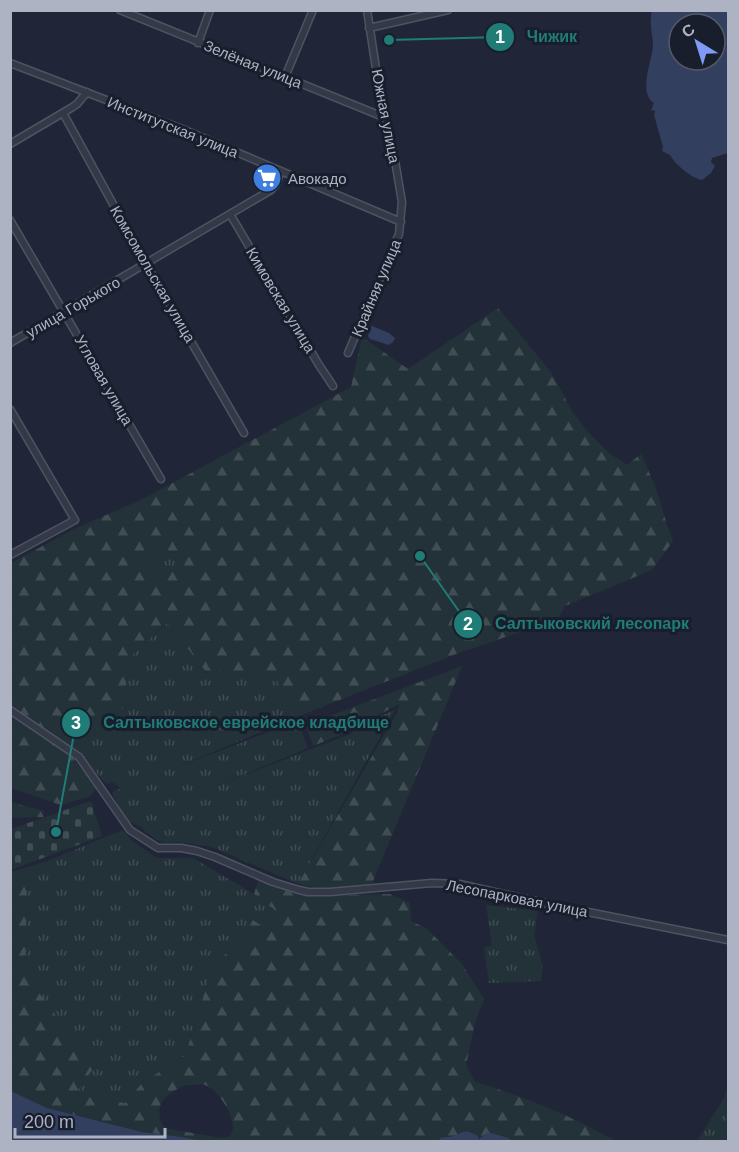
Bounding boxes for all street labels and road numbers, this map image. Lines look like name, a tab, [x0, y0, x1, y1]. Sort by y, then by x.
street label: Зелёная улица	[202, 37, 305, 92]
street label: Южная улица	[369, 68, 404, 165]
street label: Институтская улица	[105, 93, 241, 161]
street label: Комсомольская улица	[107, 203, 199, 346]
street label: Крайняя улица	[348, 236, 404, 339]
street label: Кимовская улица	[243, 244, 319, 356]
street label: улица Горького	[23, 273, 123, 341]
street label: Угловая улица	[71, 332, 137, 429]
street label: Лесопарковая улица	[445, 876, 590, 920]

